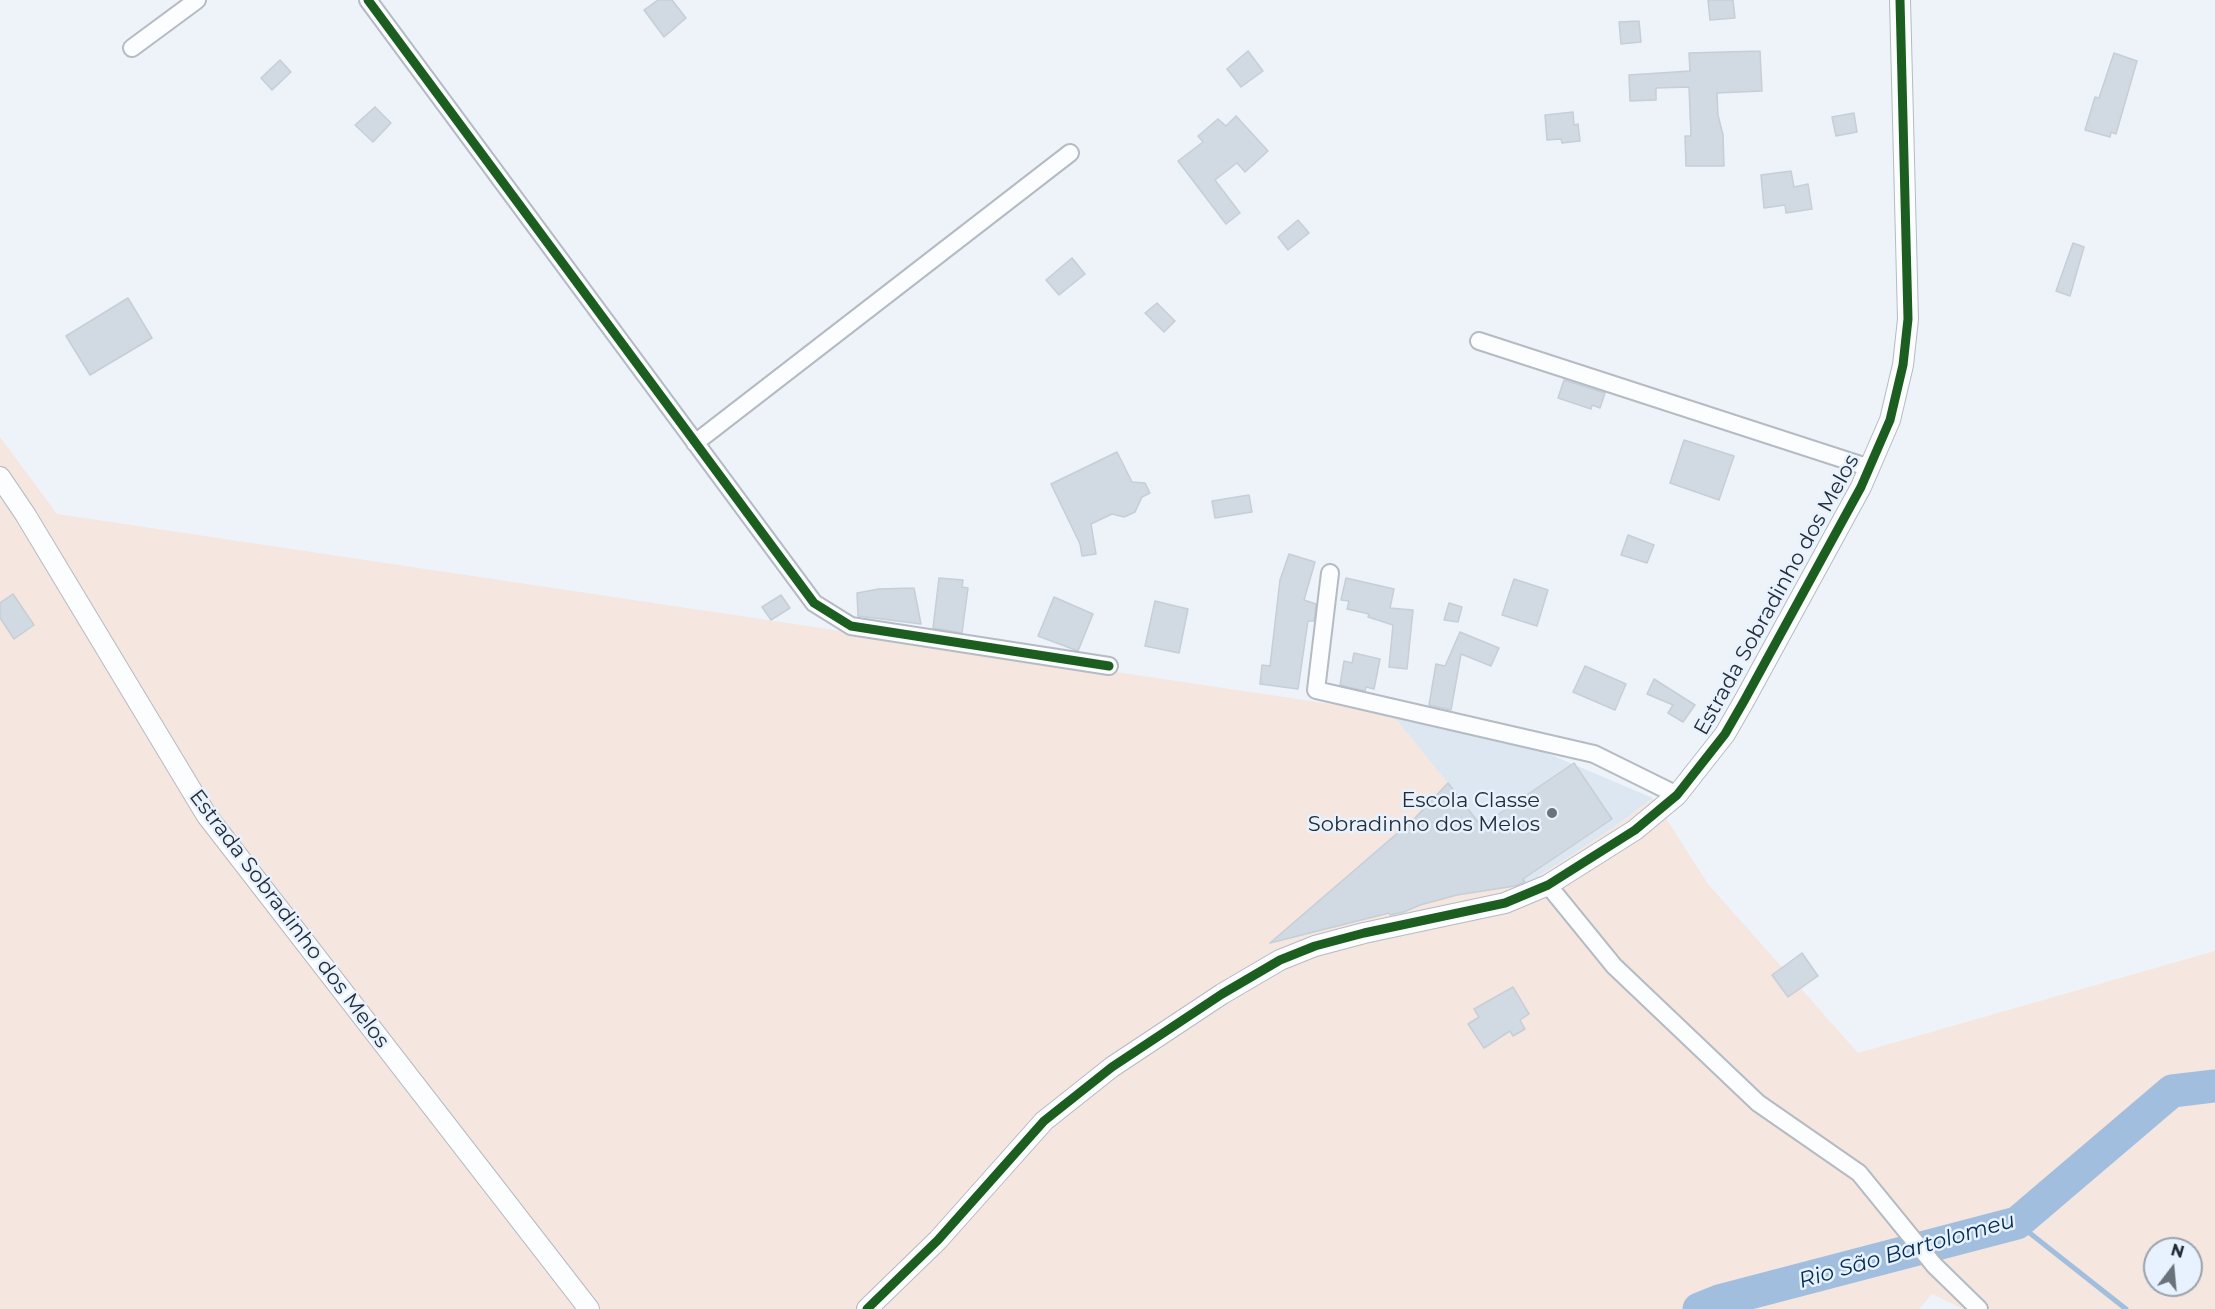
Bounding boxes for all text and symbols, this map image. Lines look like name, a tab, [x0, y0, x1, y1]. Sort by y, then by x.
street label: Estrada Sobradinho dos Melos	[1689, 450, 1865, 740]
street label: Estrada Sobradinho dos Melos	[184, 785, 394, 1053]
place label: Escola Classe Sobradinho dos Melos	[1308, 788, 1540, 838]
marker: Escola Classe Sobradinho dos Melos	[1545, 806, 1559, 820]
water label: Rio São Bartolomeu	[1796, 1208, 2018, 1294]
north arrow	[2143, 1237, 2203, 1297]
text: N	[2169, 1240, 2186, 1262]

